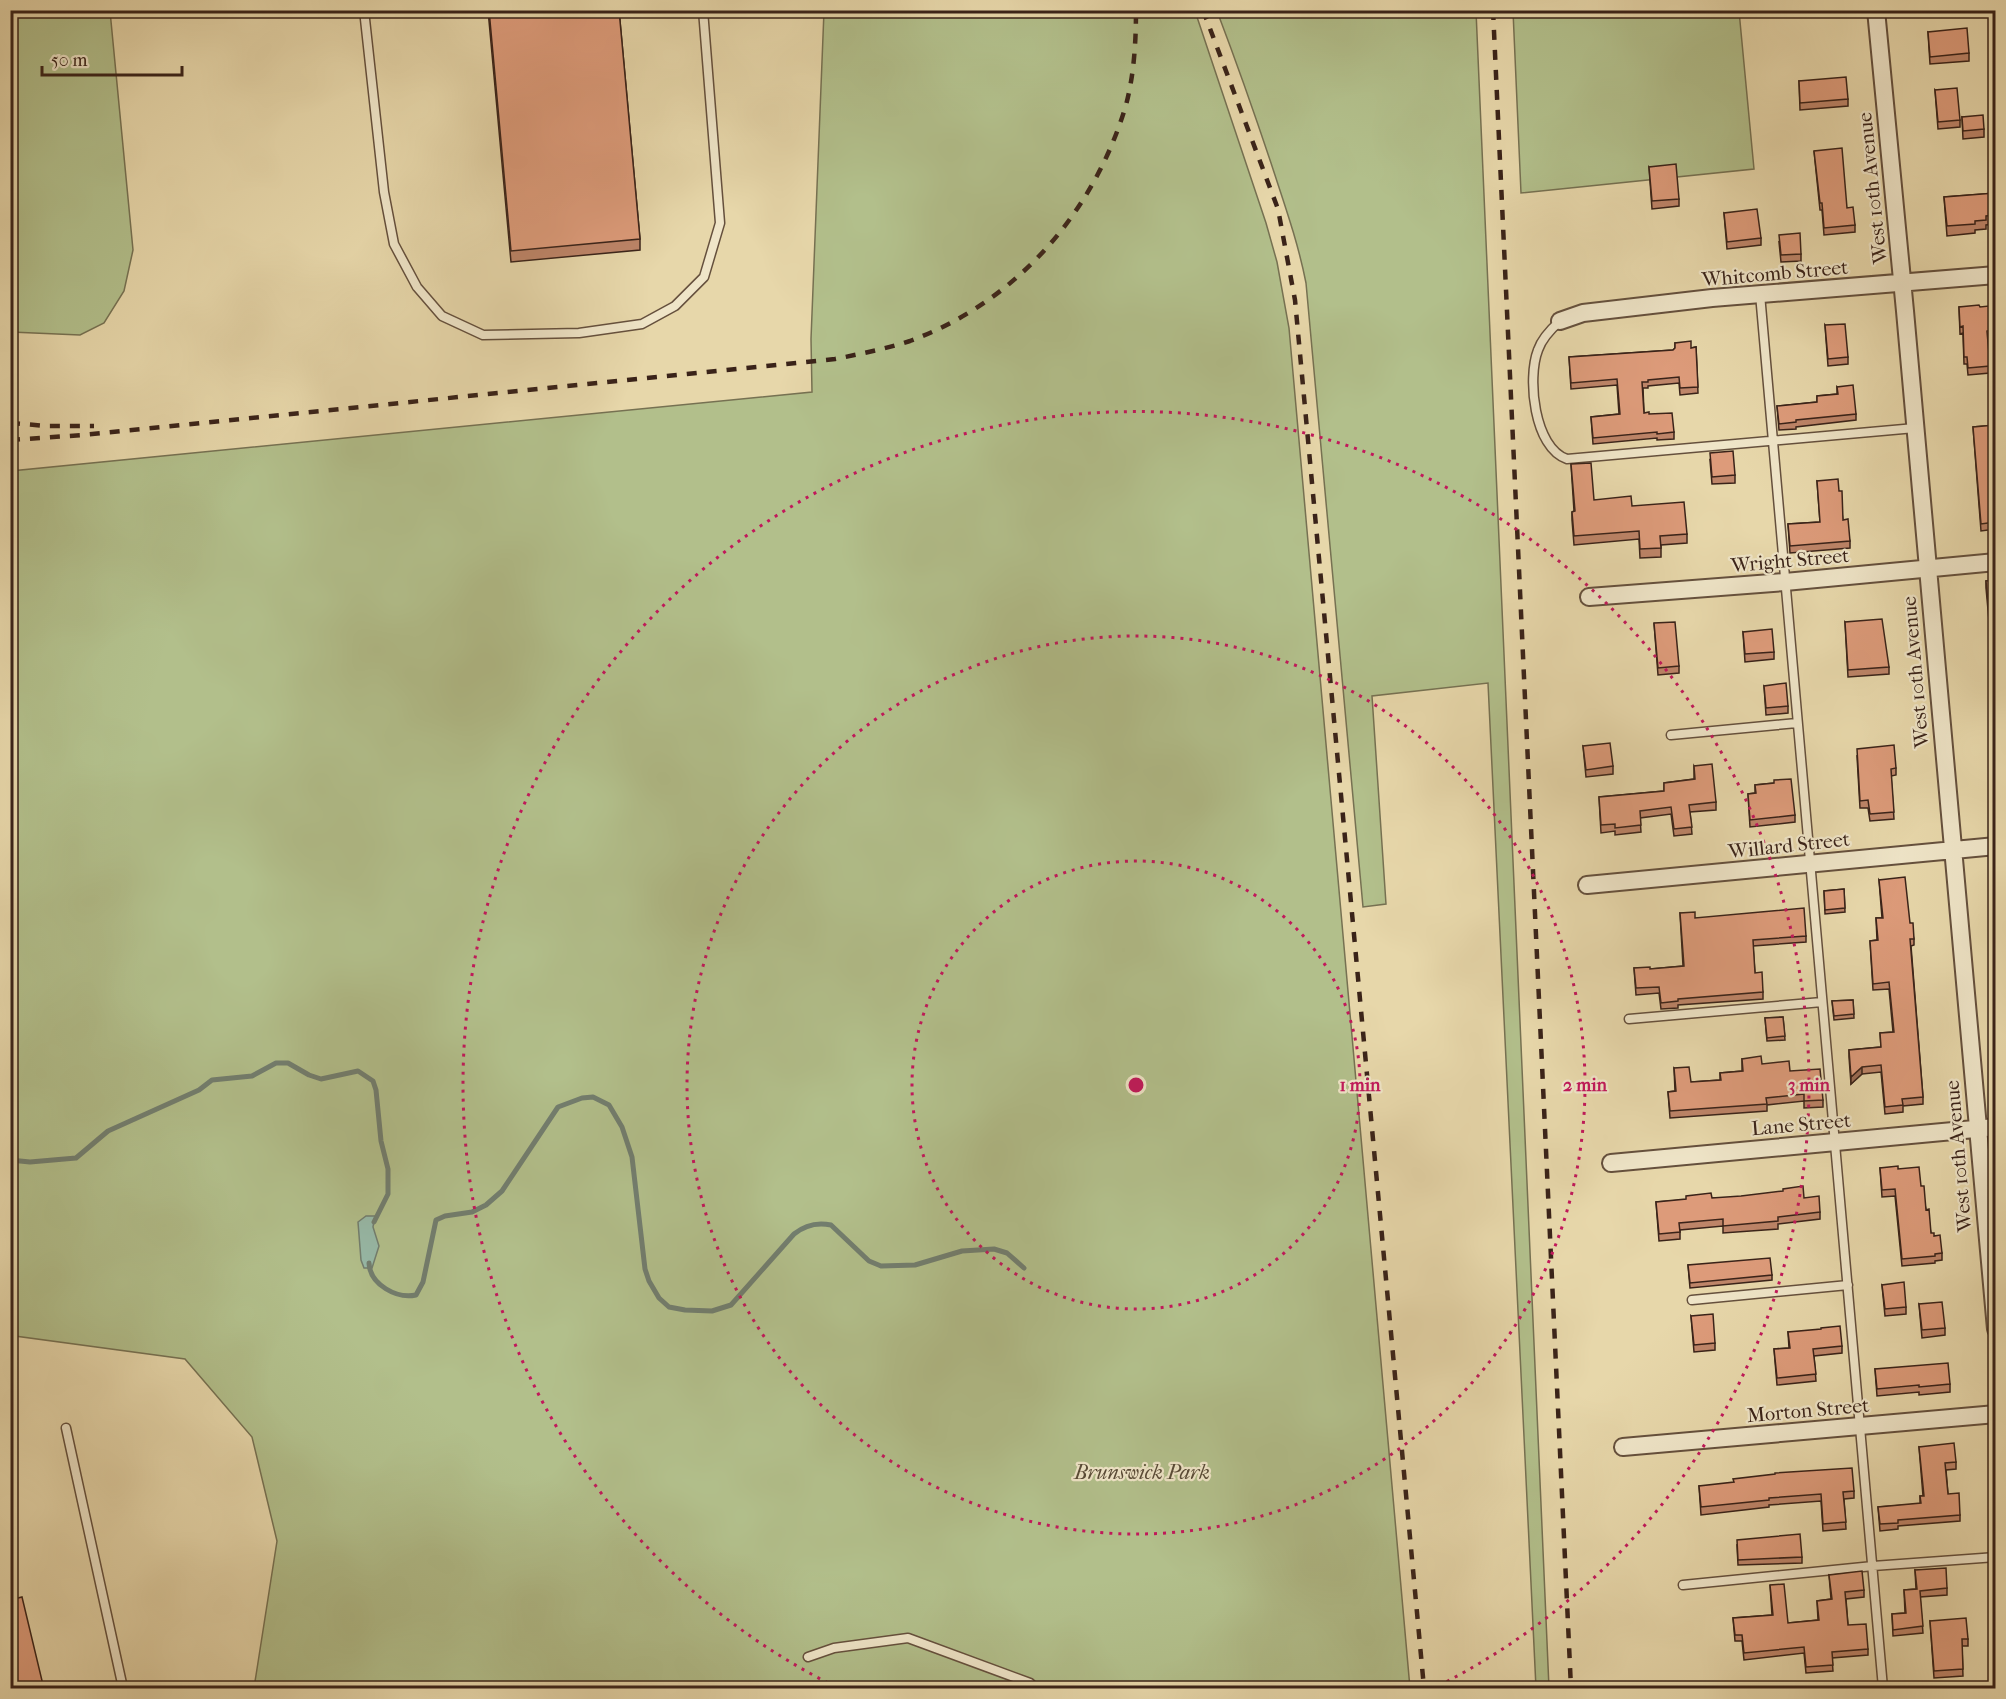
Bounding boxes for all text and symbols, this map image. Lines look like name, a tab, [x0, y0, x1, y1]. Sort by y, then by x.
scale bar	[42, 39, 182, 77]
text: 50 m	[51, 50, 88, 71]
street label: West 10th Avenue	[1853, 111, 1892, 266]
street label: Whitcomb Street	[1700, 256, 1849, 291]
street label: Wright Street	[1729, 544, 1850, 577]
street label: West 10th Avenue	[1897, 595, 1934, 750]
street label: Willard Street	[1726, 828, 1851, 863]
centre of rings	[1126, 1075, 1146, 1095]
text: 1 min	[1339, 1075, 1381, 1096]
text: 2 min	[1563, 1075, 1607, 1096]
text: 3 min	[1788, 1075, 1831, 1096]
street label: West 10th Avenue	[1940, 1079, 1977, 1234]
street label: Lane Street	[1750, 1109, 1852, 1140]
street label: Morton Street	[1746, 1394, 1870, 1427]
park label: Brunswick Park	[1073, 1461, 1210, 1484]

